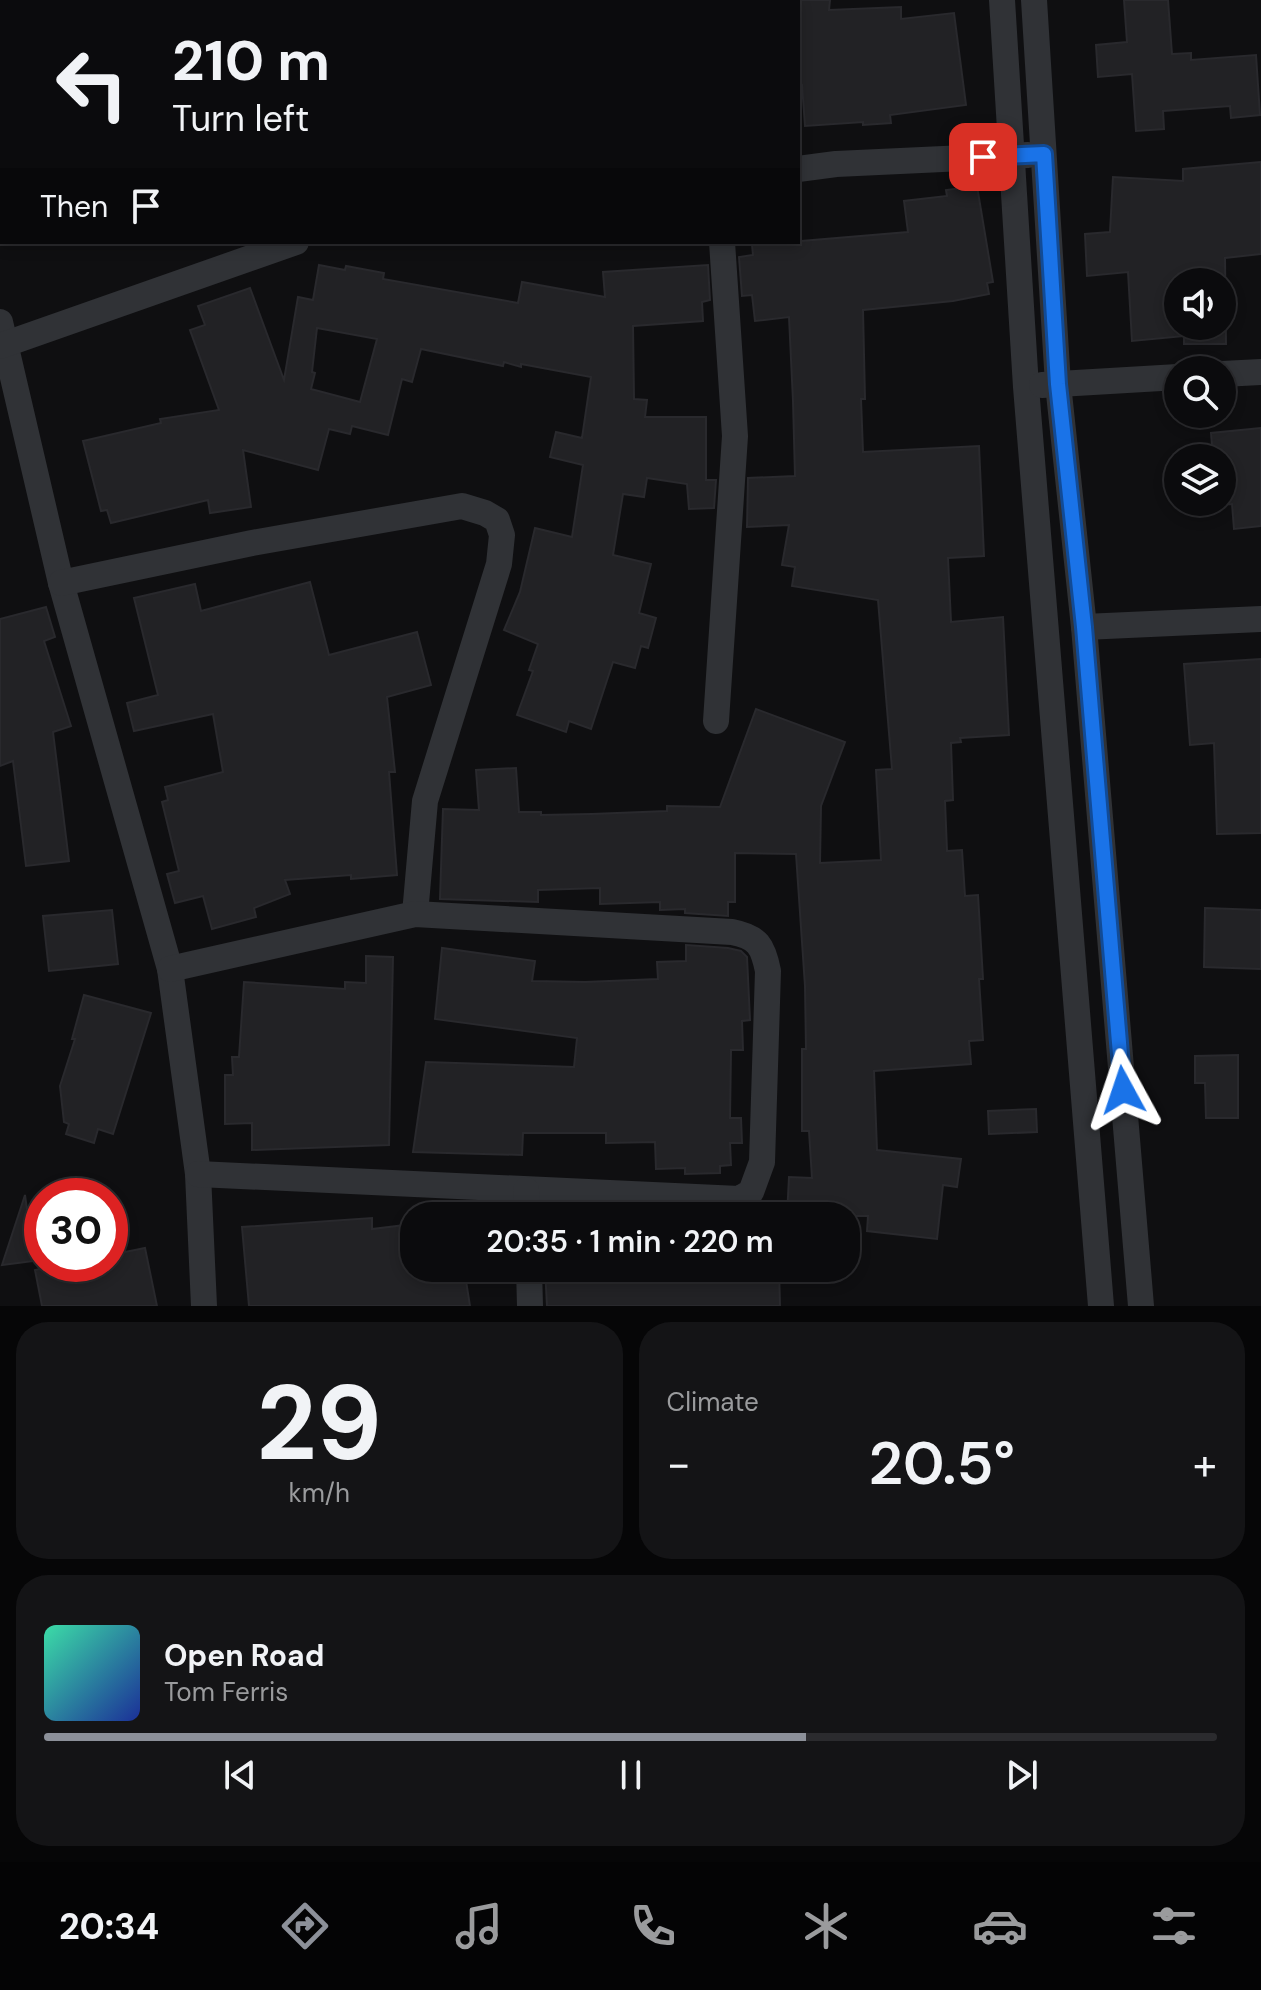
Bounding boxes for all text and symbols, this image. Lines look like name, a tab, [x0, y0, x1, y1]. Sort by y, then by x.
text: 210 m	[172, 24, 330, 97]
icon: left	[40, 32, 144, 136]
text: Turn left	[172, 95, 309, 142]
pin	[949, 123, 1017, 191]
icon: arrive	[961, 135, 1005, 179]
icon: arrive	[124, 184, 168, 228]
text: Then	[40, 187, 108, 226]
map controls	[1164, 268, 1236, 516]
button: sound	[1164, 268, 1236, 340]
button: search	[1164, 356, 1236, 428]
button: layers	[1164, 444, 1236, 516]
position arrow	[1081, 1048, 1165, 1132]
speed limit sign: 30	[24, 1178, 128, 1282]
text: 20:35 · 1 min · 220 m	[486, 1222, 774, 1261]
text: 29	[256, 1356, 382, 1491]
text: Climate	[667, 1385, 759, 1419]
text: 20.5°	[869, 1424, 1015, 1503]
text: −	[667, 1435, 691, 1493]
text: +	[1193, 1435, 1217, 1493]
text: km/h	[289, 1476, 350, 1510]
text: Open Road	[164, 1636, 324, 1675]
text: Tom Ferris	[164, 1675, 288, 1709]
icon: previous	[218, 1753, 262, 1797]
icon: pause	[609, 1753, 653, 1797]
icon: next	[1000, 1753, 1044, 1797]
icon: directions	[277, 1898, 333, 1954]
icon: music	[451, 1898, 507, 1954]
icon: phone	[625, 1898, 681, 1954]
icon: climate	[798, 1898, 854, 1954]
icon: car	[972, 1898, 1028, 1954]
icon: filters	[1146, 1898, 1202, 1954]
text: 20:34	[59, 1903, 159, 1950]

